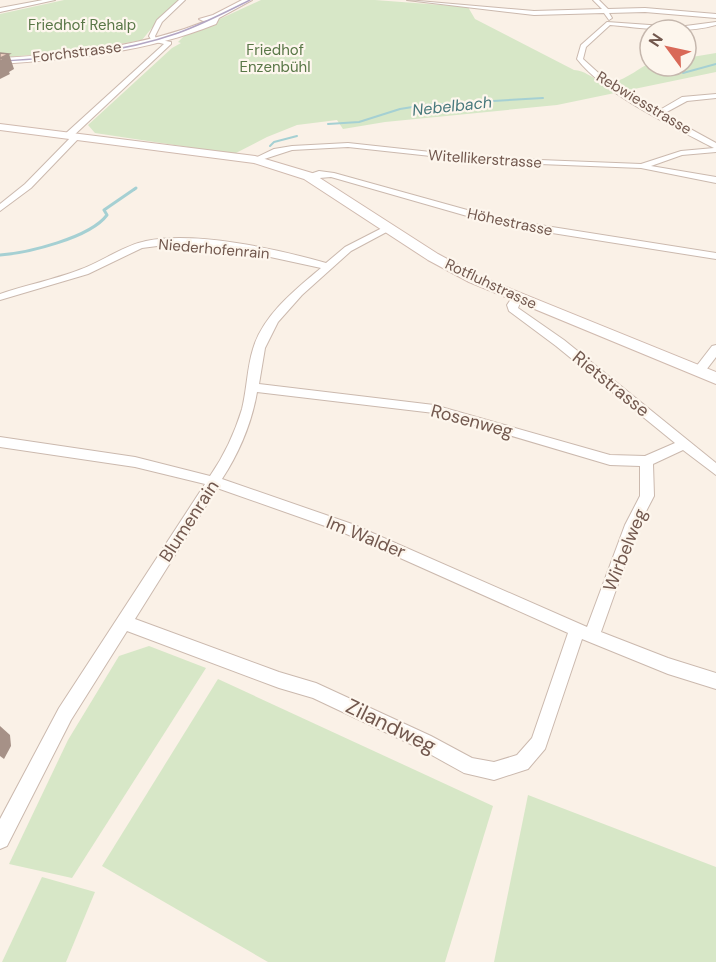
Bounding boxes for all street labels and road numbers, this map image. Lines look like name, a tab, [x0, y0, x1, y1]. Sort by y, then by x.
street label: Forchstrasse	[31, 37, 123, 67]
street label: Rebwiesstrasse	[593, 67, 695, 139]
street label: Witellikerstrasse	[427, 145, 543, 173]
street label: Höhestrasse	[466, 203, 554, 241]
street label: Niederhofenrain	[158, 234, 270, 264]
street label: Rotfluhstrasse	[442, 254, 540, 314]
street label: Rietstrasse	[568, 346, 654, 422]
street label: Rosenweg	[428, 399, 516, 443]
street label: Blumenrain	[154, 476, 224, 566]
street label: Wirbelweg	[597, 505, 653, 595]
street label: Im Walder	[323, 510, 410, 564]
street label: Zilandweg	[341, 692, 441, 760]

